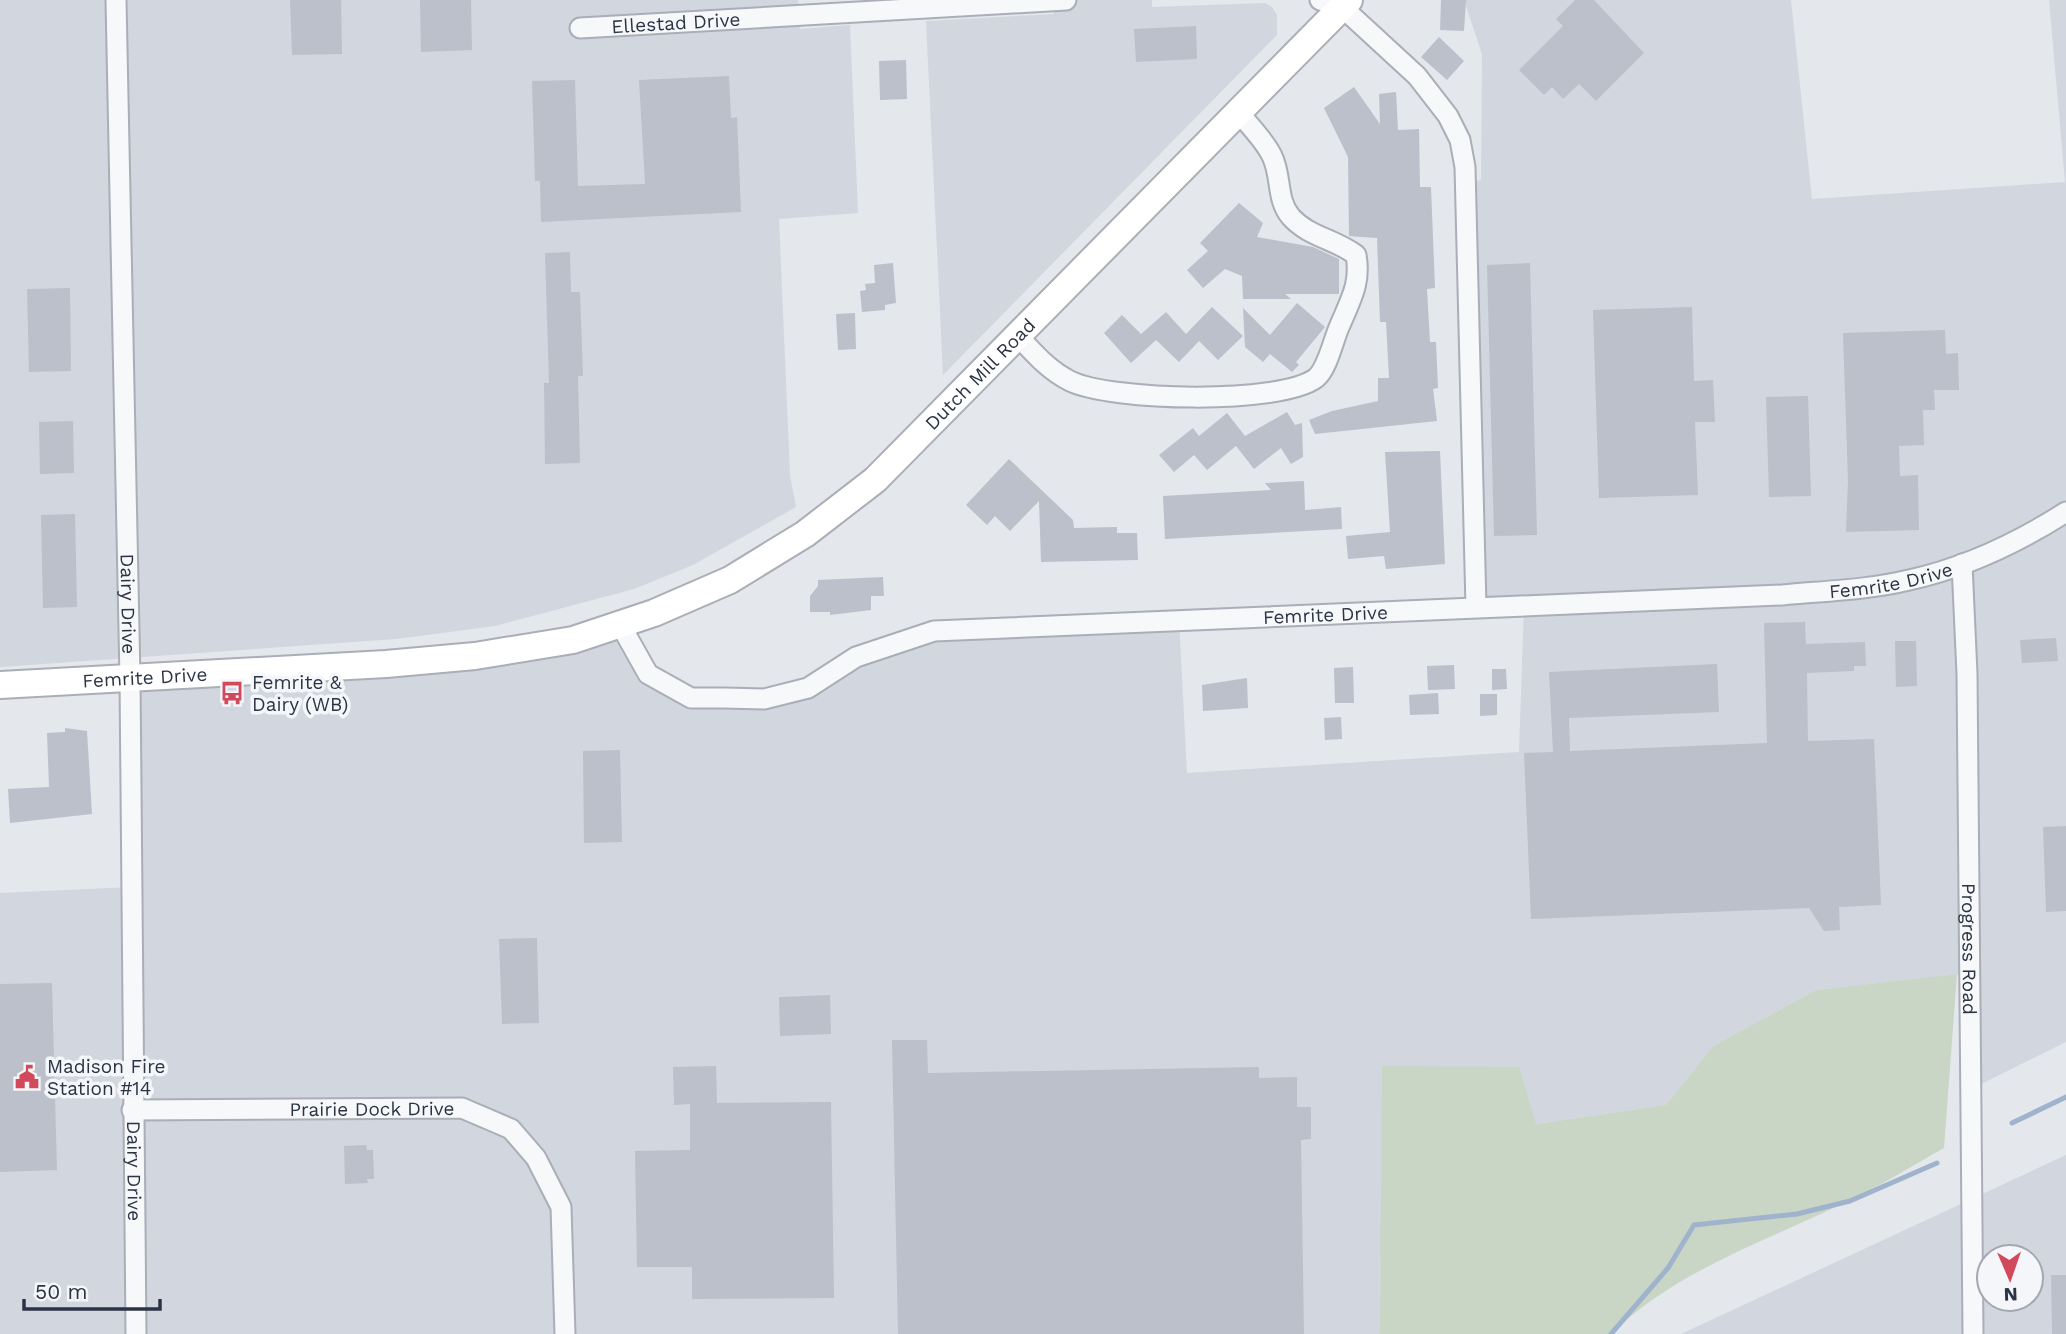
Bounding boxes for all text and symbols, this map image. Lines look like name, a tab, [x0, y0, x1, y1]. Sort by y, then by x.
street label: Ellestad Drive	[611, 8, 741, 38]
street label: Dutch Mill Road	[920, 314, 1040, 435]
street label: Dairy Drive	[115, 553, 140, 654]
street label: Femrite Drive	[1828, 558, 1956, 603]
street label: Femrite Drive	[1262, 601, 1388, 629]
street label: Femrite Drive	[82, 663, 208, 693]
place label: Femrite & Dairy (WB)	[252, 671, 348, 716]
bus stop icon: Femrite & Dairy (WB)	[218, 679, 246, 707]
street label: Progress Road	[1957, 883, 1981, 1015]
place label: Madison Fire Station #14	[47, 1055, 166, 1100]
public building icon: Madison Fire Station #14	[13, 1063, 41, 1091]
street label: Prairie Dock Drive	[289, 1097, 455, 1121]
street label: Dairy Drive	[122, 1121, 146, 1221]
north arrow	[1975, 1243, 2045, 1313]
scale bar	[24, 1268, 161, 1312]
text: 50 m	[35, 1279, 87, 1304]
text: N	[2003, 1283, 2018, 1306]

